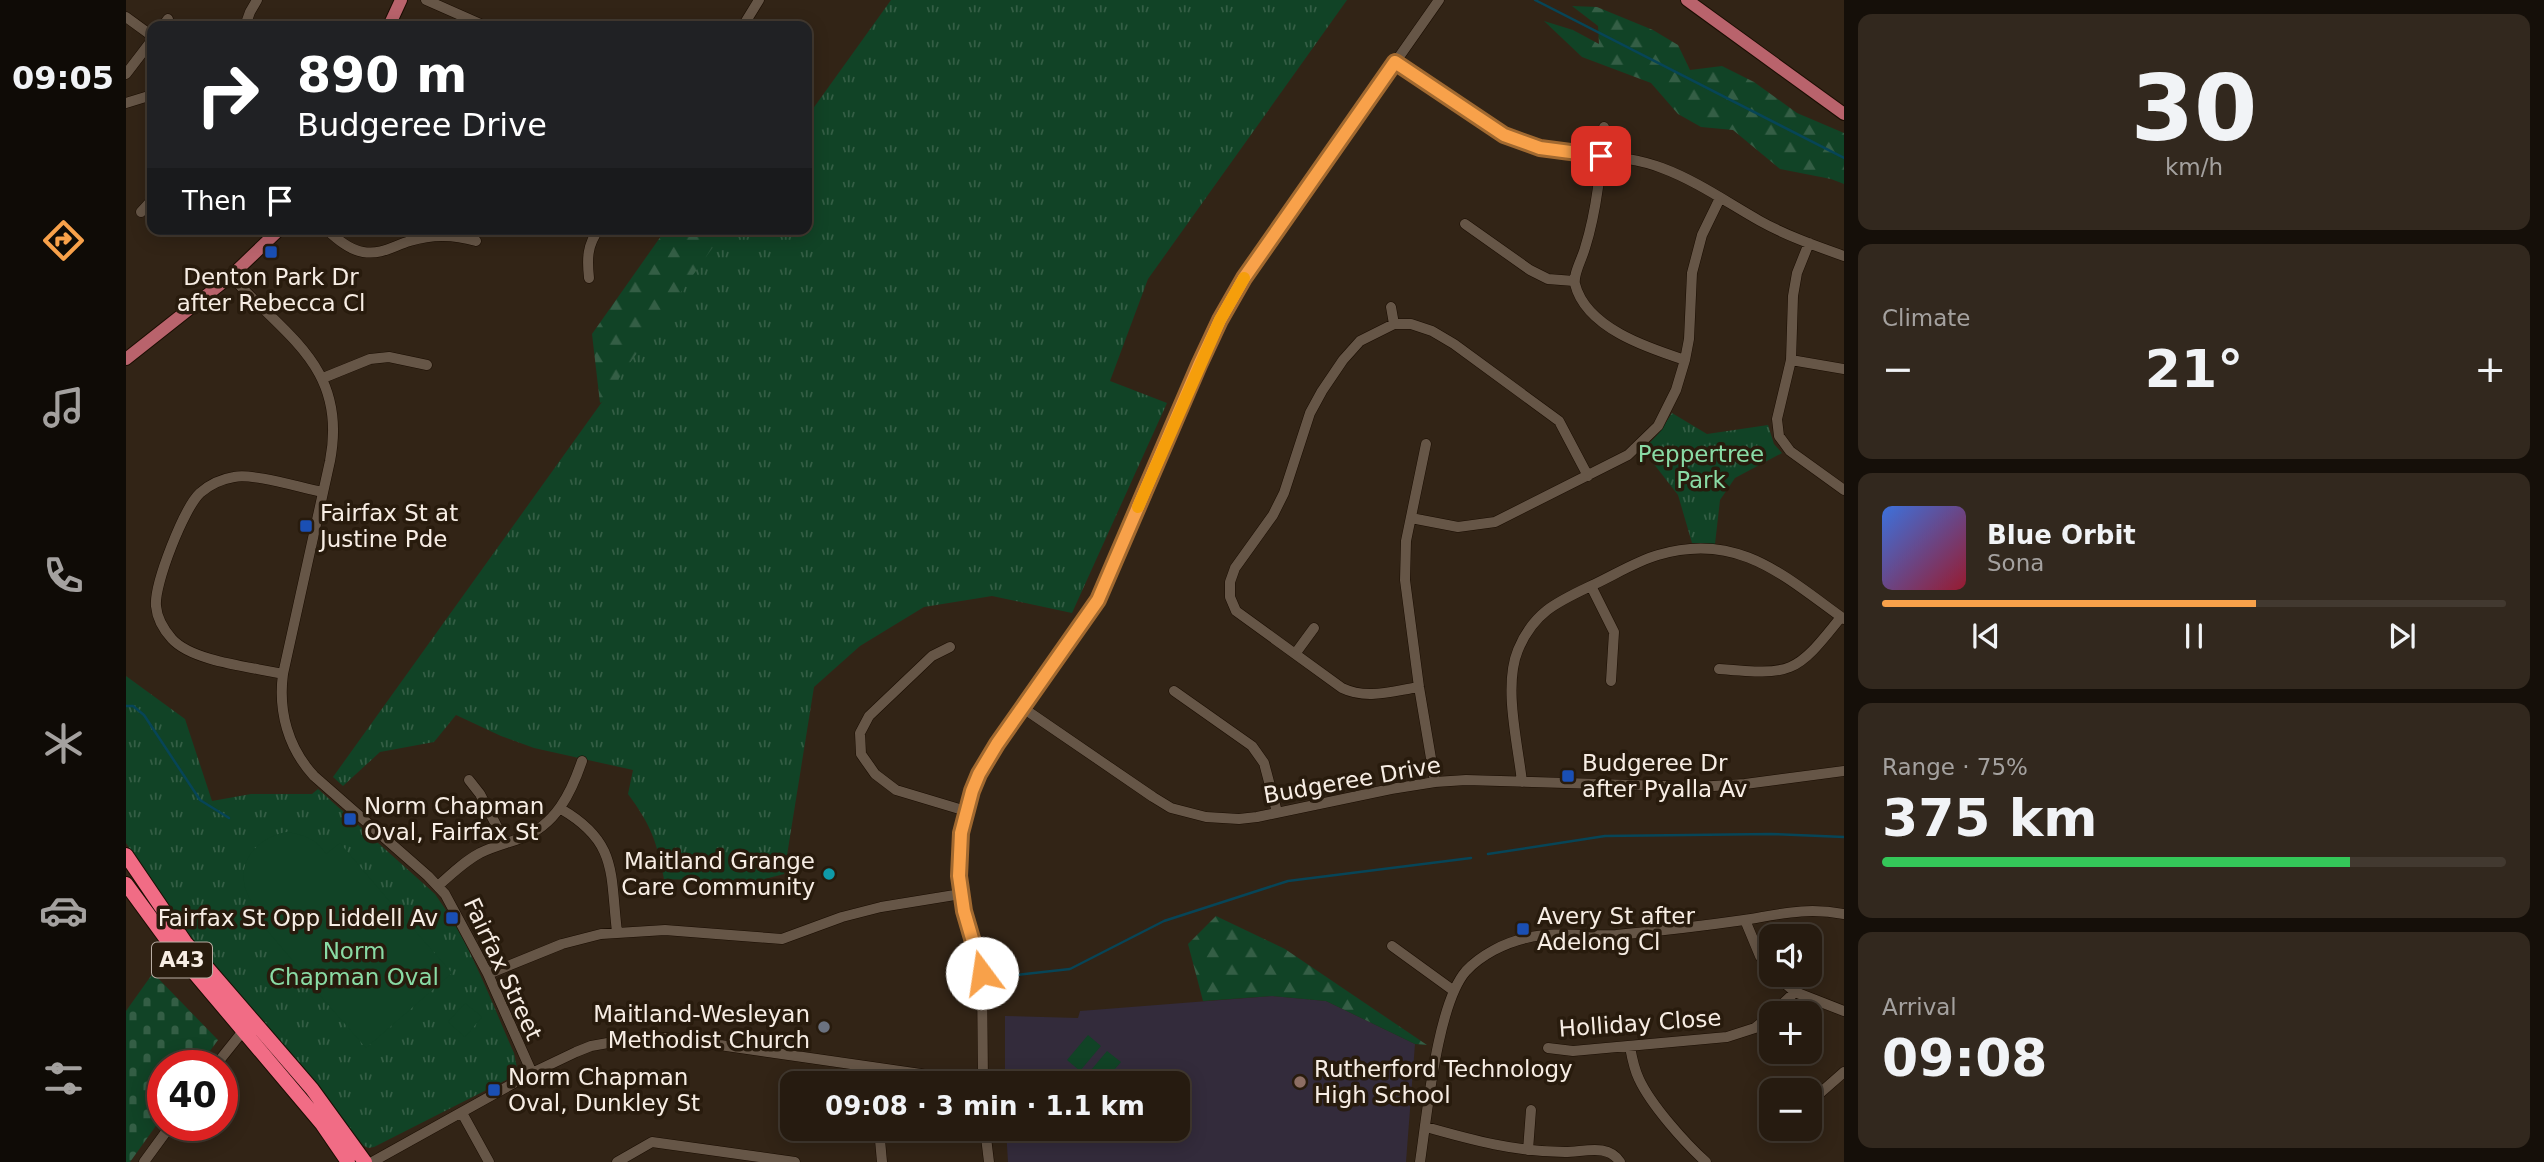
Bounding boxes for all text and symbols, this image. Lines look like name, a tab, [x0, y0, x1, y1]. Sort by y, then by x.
text: 890 m	[297, 47, 467, 104]
icon: right	[182, 49, 273, 140]
text: 30	[2131, 56, 2257, 161]
text: 09:05	[12, 59, 114, 97]
text: Budgeree Drive	[297, 106, 547, 144]
pin	[1571, 126, 1631, 186]
icon: arrive	[1582, 137, 1620, 175]
text: km/h	[2165, 154, 2223, 180]
icon: arrive	[261, 182, 299, 220]
text: Then	[182, 186, 247, 216]
icon: directions	[39, 216, 88, 265]
marker: Denton Park Dr after Rebecca Cl	[263, 244, 279, 260]
place label: Denton Park Dr after Rebecca Cl	[177, 264, 365, 316]
text: Climate	[1882, 305, 1971, 331]
text: 21°	[2145, 339, 2243, 399]
text: −	[1882, 347, 1914, 391]
text: +	[2474, 347, 2506, 391]
icon: music	[39, 383, 88, 432]
park label: Peppertree Park	[1638, 441, 1764, 493]
place label: Fairfax St at Justine Pde	[318, 500, 458, 552]
marker: Fairfax St at Justine Pde	[298, 518, 314, 534]
text: Blue Orbit	[1987, 520, 2136, 550]
text: Sona	[1987, 550, 2044, 576]
icon: phone	[39, 551, 88, 600]
icon: previous	[1967, 617, 2005, 655]
icon: pause	[2175, 617, 2213, 655]
icon: next	[2383, 617, 2421, 655]
icon: climate	[39, 719, 88, 768]
place label: Budgeree Dr after Pyalla Av	[1582, 750, 1747, 802]
street label: Budgeree Drive	[1261, 752, 1443, 808]
text: Range · 75%	[1882, 754, 2028, 780]
marker: Budgeree Dr after Pyalla Av	[1560, 768, 1576, 784]
text: 375 km	[1882, 788, 2097, 848]
place label: Norm Chapman Oval, Fairfax St	[364, 793, 544, 845]
marker: Norm Chapman Oval, Fairfax St	[342, 811, 358, 827]
place label: Maitland Grange Care Community	[621, 848, 815, 900]
marker: Maitland Grange Care Community	[821, 866, 837, 882]
icon: car	[39, 886, 88, 935]
street label: Fairfax Street	[459, 894, 547, 1044]
place label: Avery St after Adelong Cl	[1537, 903, 1695, 955]
place label: Fairfax St Opp Liddell Av	[158, 905, 438, 931]
marker: Fairfax St Opp Liddell Av	[444, 910, 460, 926]
marker: Avery St after Adelong Cl	[1515, 921, 1531, 937]
map controls	[1759, 924, 1822, 1141]
button: sound	[1759, 924, 1822, 987]
position arrow	[945, 936, 1019, 1010]
park label: Norm Chapman Oval	[269, 938, 439, 990]
road number: A43	[152, 942, 212, 978]
text: Arrival	[1882, 994, 1957, 1020]
place label: Maitland-Wesleyan Methodist Church	[593, 1001, 810, 1053]
button: +	[1759, 1001, 1822, 1064]
street label: Holliday Close	[1558, 1004, 1722, 1042]
marker: Maitland-Wesleyan Methodist Church	[816, 1019, 832, 1035]
text: 09:08	[1882, 1028, 2048, 1088]
speed limit sign: 40	[147, 1050, 238, 1141]
icon: filters	[39, 1054, 88, 1103]
place label: Rutherford Technology High School	[1314, 1056, 1573, 1108]
place label: Norm Chapman Oval, Dunkley St	[508, 1064, 700, 1116]
marker: Rutherford Technology High School	[1292, 1074, 1308, 1090]
button: −	[1759, 1078, 1822, 1141]
marker: Norm Chapman Oval, Dunkley St	[486, 1082, 502, 1098]
text: 09:08 · 3 min · 1.1 km	[825, 1091, 1145, 1121]

